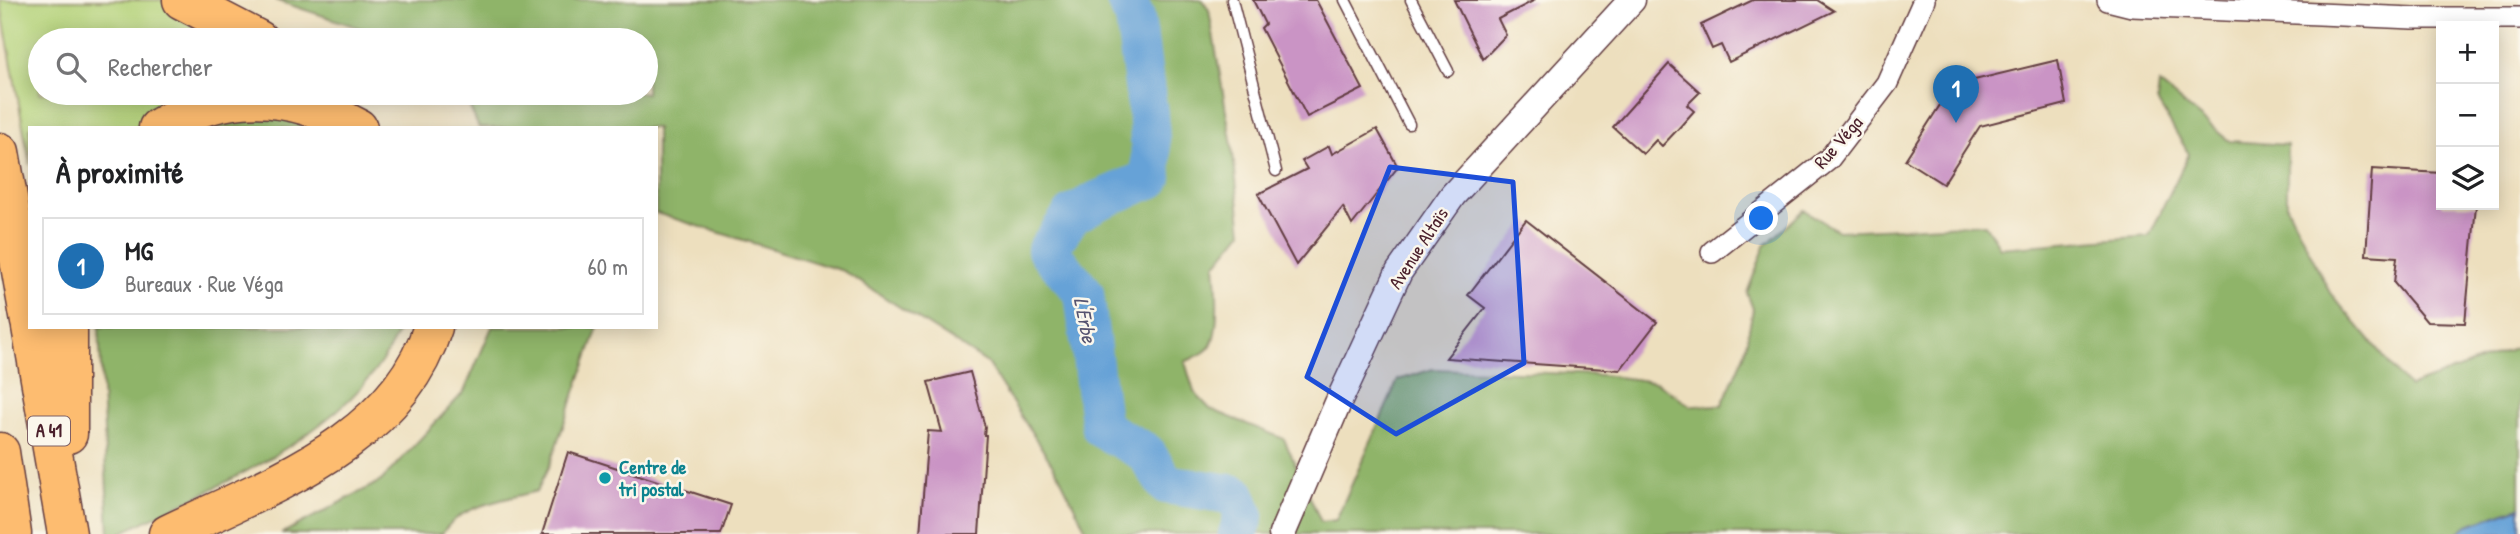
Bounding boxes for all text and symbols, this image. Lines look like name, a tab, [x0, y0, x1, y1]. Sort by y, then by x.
map controls	[2436, 21, 2499, 210]
button: +	[2436, 21, 2499, 84]
search box	[28, 28, 658, 105]
icon: search	[52, 48, 90, 86]
text: Rechercher	[108, 49, 213, 84]
pin: 1	[1933, 65, 1979, 123]
button: −	[2436, 84, 2499, 147]
street label: Rue Véga	[1808, 110, 1869, 174]
button: layers	[2436, 147, 2499, 210]
text: À proximité	[56, 152, 184, 192]
your location	[1744, 201, 1778, 235]
street label: Avenue Altaïs	[1382, 202, 1454, 294]
text: MG	[125, 233, 153, 268]
text: 1	[77, 251, 85, 282]
text: 60 m	[588, 251, 628, 282]
text: Bureaux · Rue Véga	[125, 268, 283, 299]
water label: L'Erbe	[1067, 295, 1104, 347]
road number: A 41	[28, 416, 70, 446]
place label: Centre de tri postal	[618, 454, 687, 503]
marker: Centre de tri postal	[597, 470, 613, 486]

